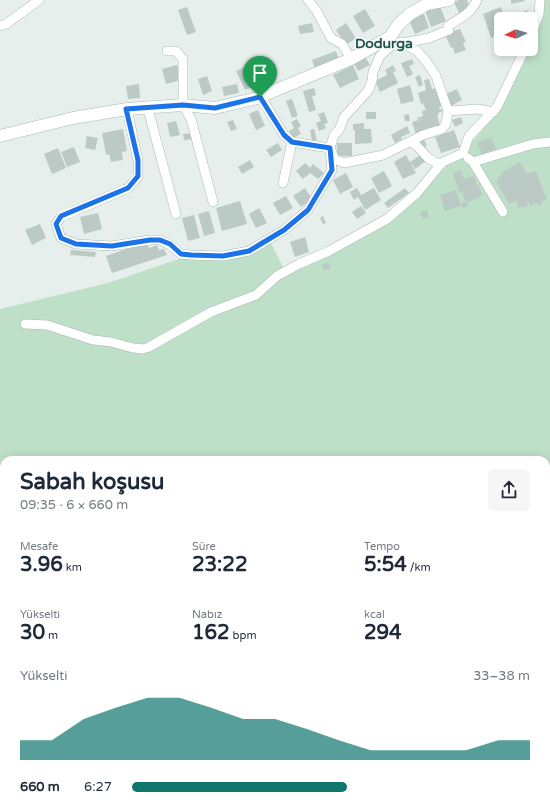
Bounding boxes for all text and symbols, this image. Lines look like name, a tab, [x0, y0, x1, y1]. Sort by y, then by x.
north arrow	[494, 12, 538, 56]
map controls	[494, 12, 538, 56]
district label: Dodurga	[355, 35, 413, 52]
pin	[243, 56, 277, 97]
icon: arrive	[249, 62, 271, 84]
text: Sabah koşusu	[20, 469, 164, 495]
button: share	[488, 469, 530, 511]
text: 09:35 · 6 × 660 m	[20, 497, 128, 513]
text: Mesafe	[20, 540, 58, 553]
text: Süre	[192, 540, 216, 553]
text: Tempo	[364, 540, 400, 553]
text: 3.96	[20, 553, 63, 577]
text: 23:22	[192, 553, 247, 577]
text: 5:54	[364, 553, 407, 577]
text: km	[63, 561, 82, 574]
text: /km	[407, 561, 431, 574]
text: Yükselti	[20, 608, 60, 621]
text: Nabız	[192, 608, 222, 621]
text: kcal	[364, 608, 385, 621]
text: 30	[20, 621, 45, 645]
text: 162	[192, 621, 230, 645]
text: 294	[364, 621, 402, 645]
text: m	[45, 629, 58, 642]
text: bpm	[230, 629, 257, 642]
text: Yükselti	[20, 668, 67, 684]
text: 33–38 m	[473, 668, 530, 684]
text: 660 m	[20, 779, 60, 795]
text: 6:27	[84, 779, 112, 795]

